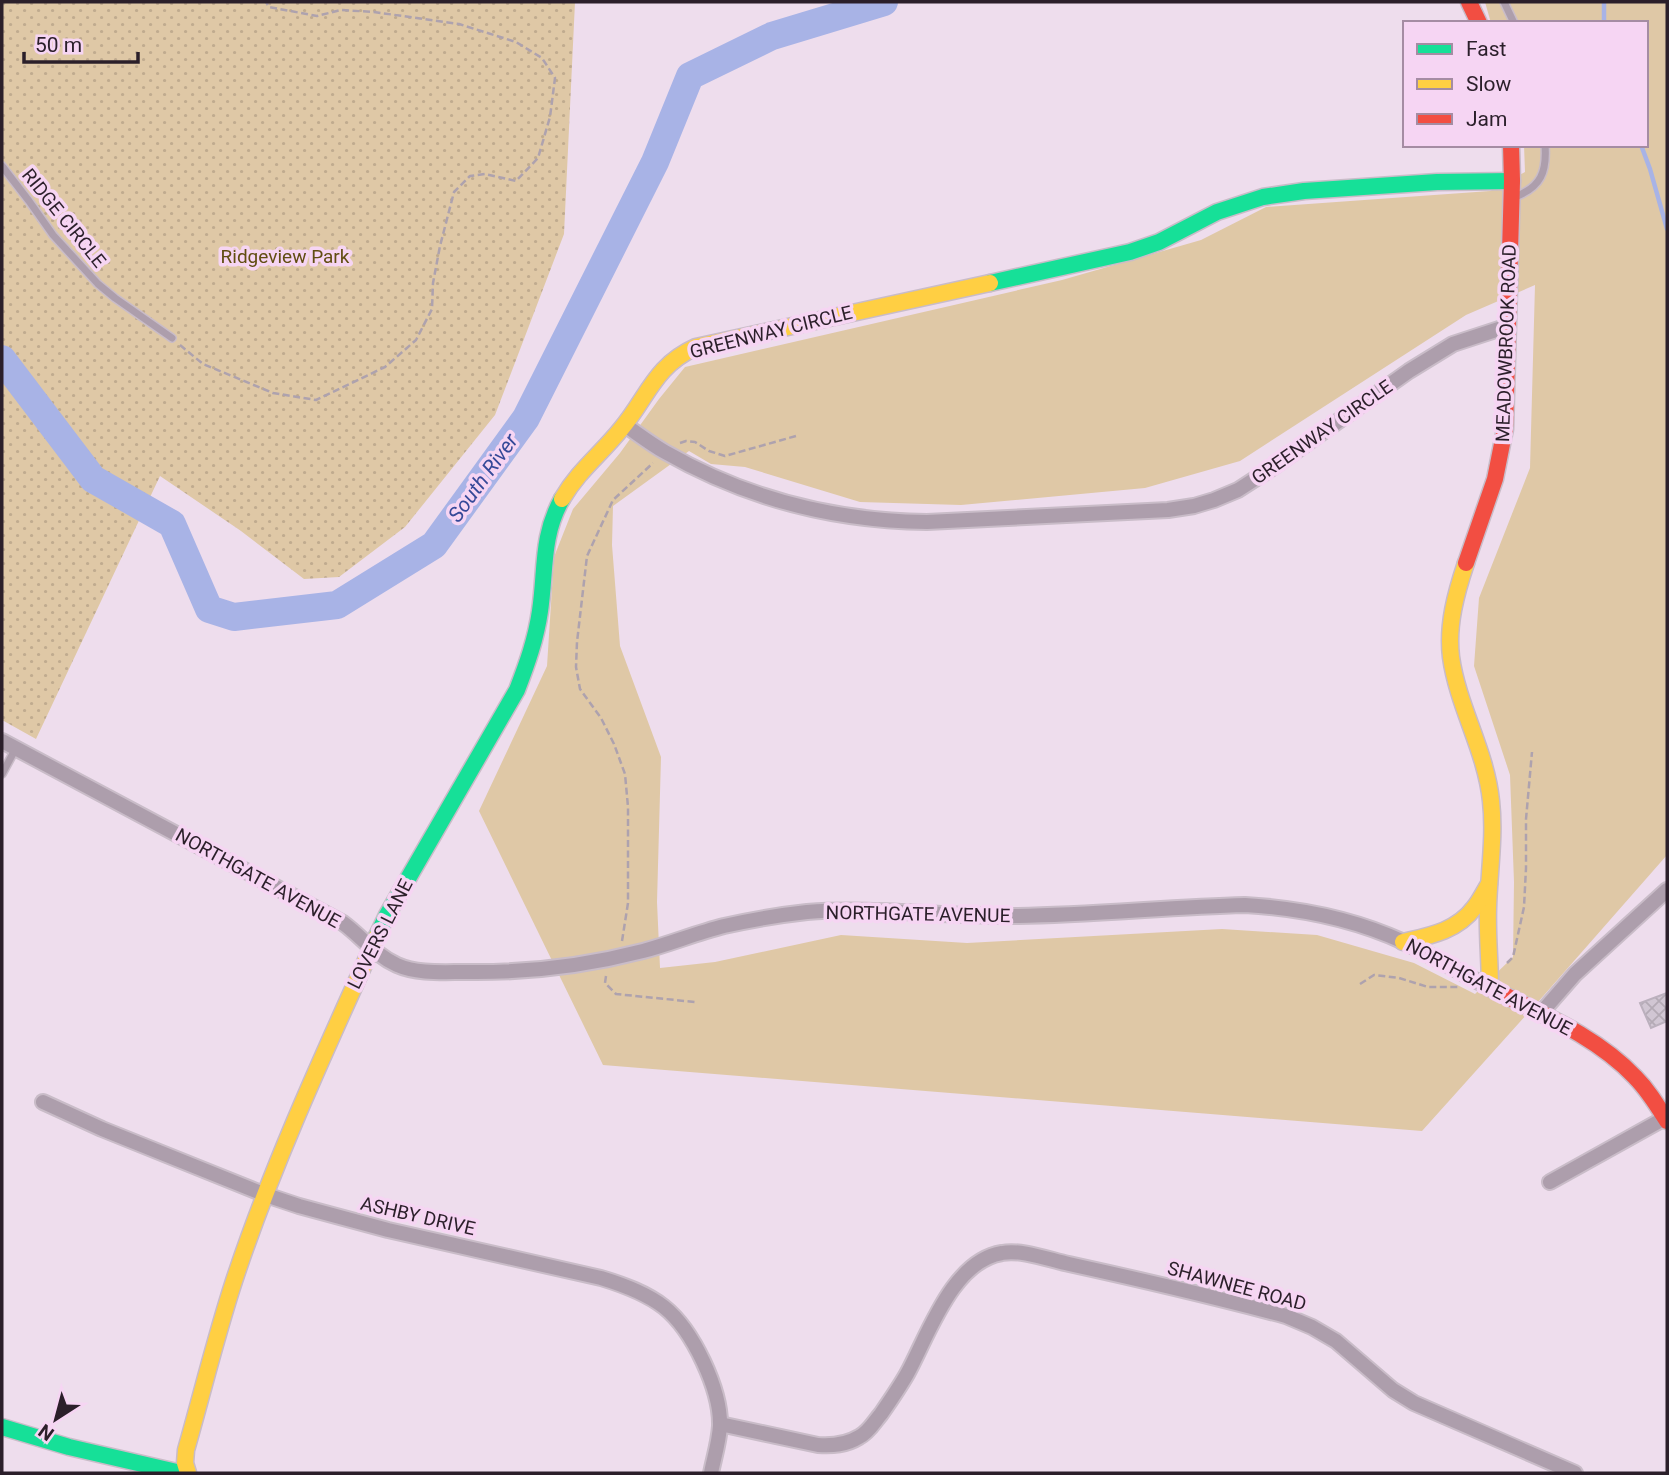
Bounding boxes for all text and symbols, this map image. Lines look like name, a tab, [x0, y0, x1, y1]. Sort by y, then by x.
scale bar	[24, 21, 138, 65]
legend	[1403, 21, 1648, 147]
text: 50 m	[35, 33, 82, 57]
text: Fast	[1466, 37, 1507, 61]
text: Slow	[1466, 72, 1512, 96]
text: Jam	[1466, 107, 1507, 131]
street label: RIDGE CIRCLE	[17, 164, 111, 272]
street label: MEADOWBROOK ROAD	[1491, 244, 1521, 442]
park label: Ridgeview Park	[221, 245, 350, 268]
street label: GREENWAY CIRCLE	[687, 301, 855, 363]
street label: GREENWAY CIRCLE	[1247, 375, 1397, 489]
water label: South River	[443, 428, 524, 527]
street label: NORTHGATE AVENUE	[172, 823, 344, 933]
street label: LOVERS LANE	[342, 875, 418, 993]
street label: NORTHGATE AVENUE	[825, 901, 1011, 927]
street label: NORTHGATE AVENUE	[1402, 934, 1576, 1041]
street label: ASHBY DRIVE	[358, 1192, 478, 1240]
street label: SHAWNEE ROAD	[1165, 1256, 1309, 1316]
north arrow	[21, 1384, 91, 1454]
text: N	[34, 1419, 58, 1446]

